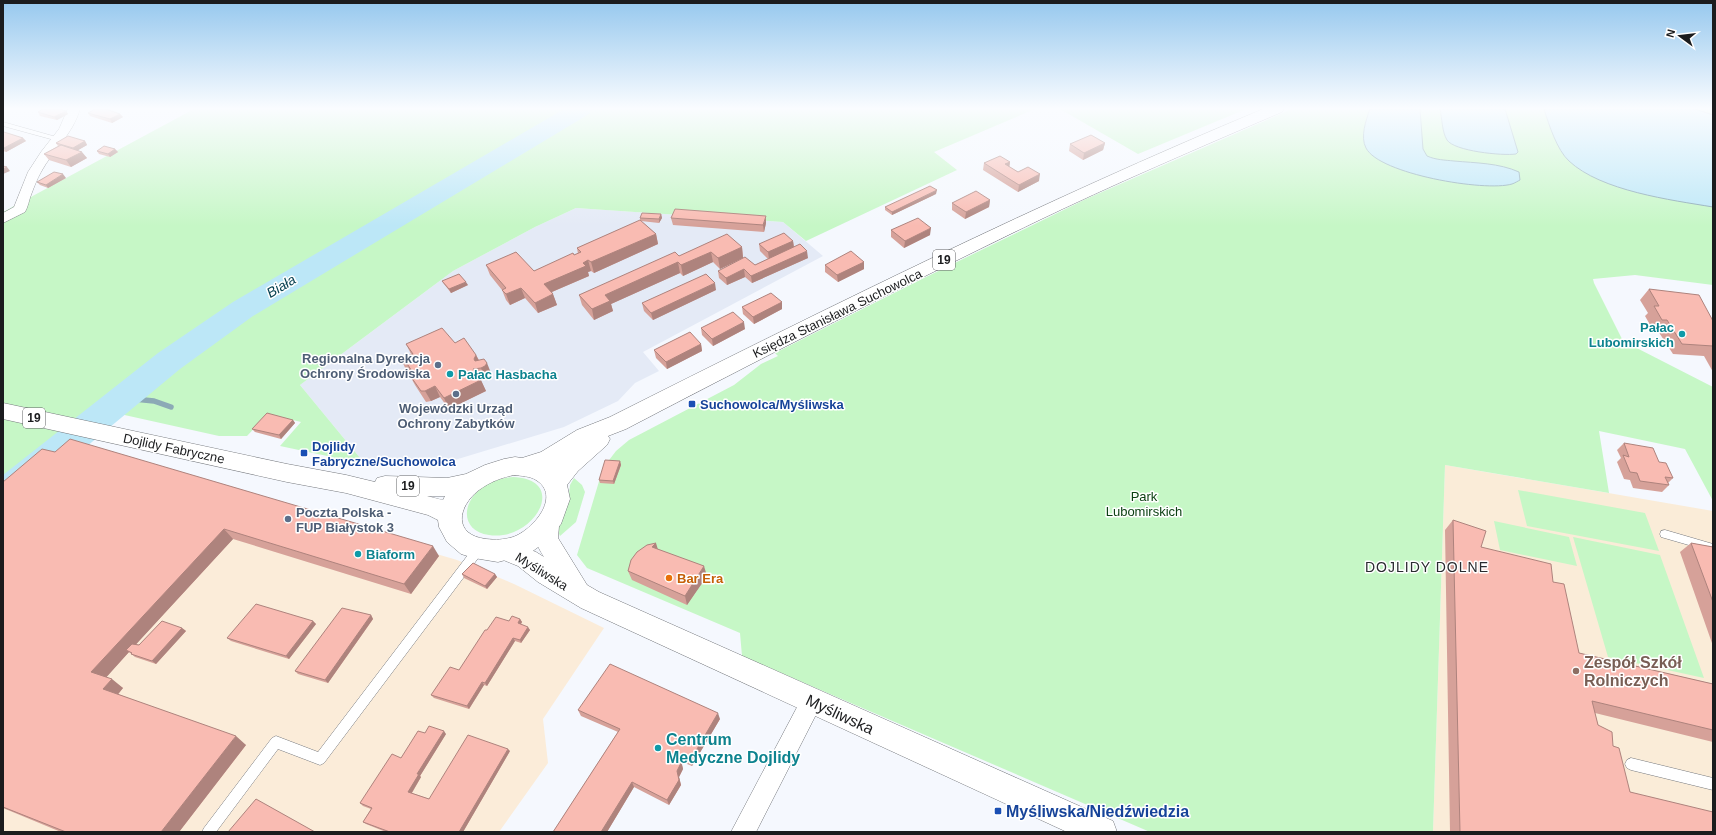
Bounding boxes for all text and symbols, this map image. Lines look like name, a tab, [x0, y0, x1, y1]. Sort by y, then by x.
north arrow	[1660, 16, 1700, 56]
text: N	[1664, 28, 1677, 39]
road number: 19	[933, 250, 955, 270]
street label: Księdza Stanisława Suchowolca	[750, 266, 925, 361]
water label: Biała	[264, 271, 299, 301]
place label: Pałac Lubomirskich	[1589, 320, 1674, 350]
marker: Pałac Lubomirskich	[1677, 329, 1687, 339]
place label: Regionalna Dyrekcja Ochrony Środowiska	[300, 351, 431, 381]
marker: Regionalna Dyrekcja Ochrony Środowiska	[433, 360, 443, 370]
place label: Pałac Hasbacha	[458, 367, 558, 382]
marker: Pałac Hasbacha	[445, 369, 455, 379]
marker: Wojewódzki Urząd Ochrony Zabytków	[451, 389, 461, 399]
place label: Suchowolca/Myśliwska	[700, 397, 845, 412]
marker: Suchowolca/Myśliwska	[687, 399, 697, 409]
place label: Wojewódzki Urząd Ochrony Zabytków	[397, 401, 515, 431]
road number: 19	[23, 408, 45, 428]
street label: Dojlidy Fabryczne	[122, 430, 226, 467]
place label: Dojlidy Fabryczne/Suchowolca	[312, 439, 457, 469]
marker: Dojlidy Fabryczne/Suchowolca	[299, 448, 309, 458]
road number: 19	[397, 476, 419, 496]
park label: Park Lubomirskich	[1106, 489, 1182, 519]
place label: Poczta Polska - FUP Białystok 3	[296, 505, 394, 535]
marker: Poczta Polska - FUP Białystok 3	[283, 514, 293, 524]
place label: Biaform	[366, 547, 415, 562]
marker: Biaform	[353, 549, 363, 559]
street label: Myśliwska	[513, 549, 571, 594]
district label: DOJLIDY DOLNE	[1365, 559, 1489, 575]
place label: Bar Era	[677, 571, 724, 586]
marker: Bar Era	[664, 573, 674, 583]
place label: Zespół Szkół Rolniczych	[1584, 654, 1682, 689]
marker: Zespół Szkół Rolniczych	[1571, 666, 1581, 676]
street label: Myśliwska	[803, 691, 877, 738]
place label: Centrum Medyczne Dojlidy	[666, 731, 800, 766]
marker: Centrum Medyczne Dojlidy	[653, 743, 663, 753]
place label: Myśliwska/Niedźwiedzia	[1006, 803, 1189, 820]
marker: Myśliwska/Niedźwiedzia	[993, 806, 1003, 816]

